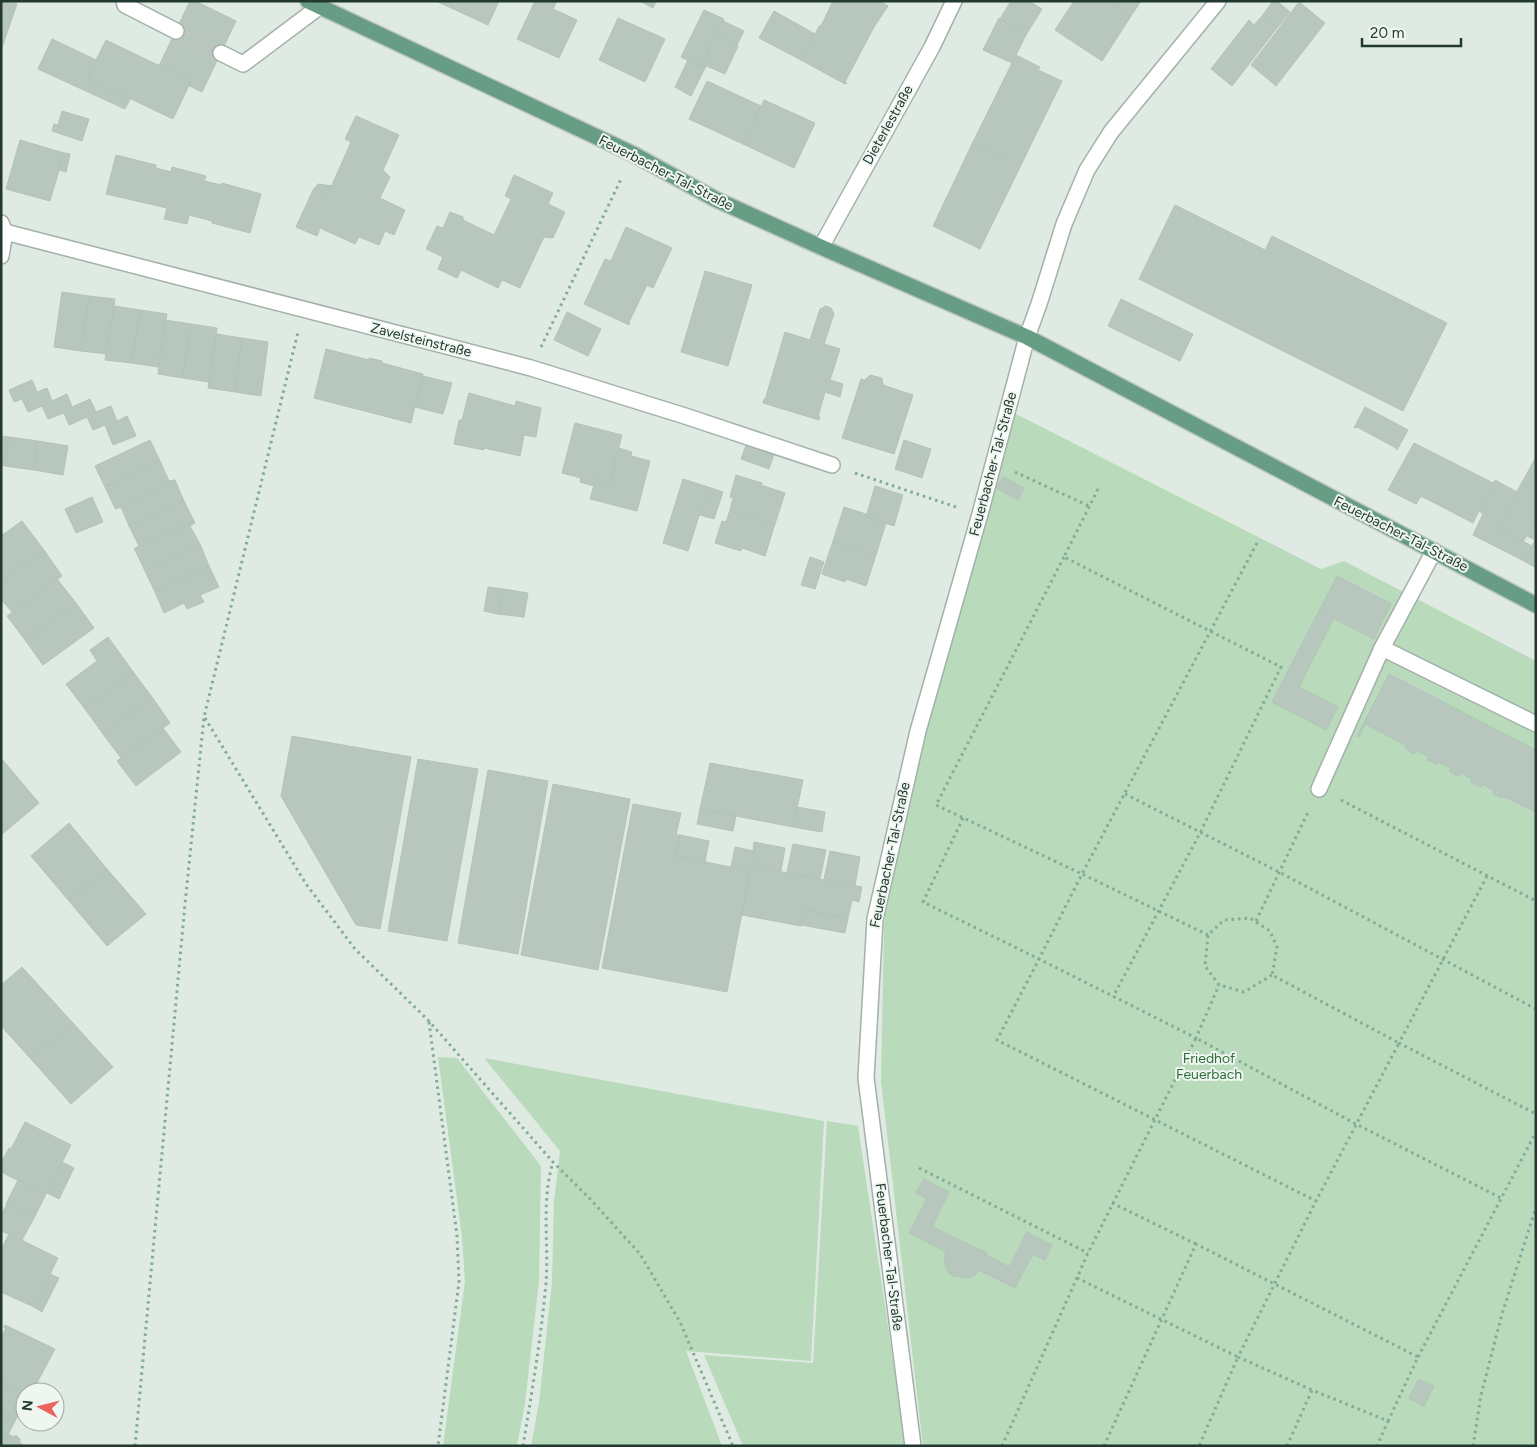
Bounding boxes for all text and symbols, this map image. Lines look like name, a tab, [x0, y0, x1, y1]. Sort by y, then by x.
scale bar	[1362, 15, 1461, 47]
text: 20 m	[1370, 24, 1404, 42]
street label: Dieterlestraße	[859, 82, 917, 168]
street label: Feuerbacher-Tal-Straße	[596, 132, 736, 214]
street label: Zavelsteinstraße	[369, 319, 474, 361]
street label: Feuerbacher-Tal-Straße	[966, 390, 1021, 538]
street label: Feuerbacher-Tal-Straße	[1331, 493, 1471, 575]
street label: Feuerbacher-Tal-Straße	[866, 780, 914, 929]
park label: Friedhof Feuerbach	[1176, 1050, 1242, 1083]
street label: Feuerbacher-Tal-Straße	[872, 1182, 907, 1332]
north arrow	[15, 1382, 65, 1432]
text: N	[18, 1399, 37, 1412]

